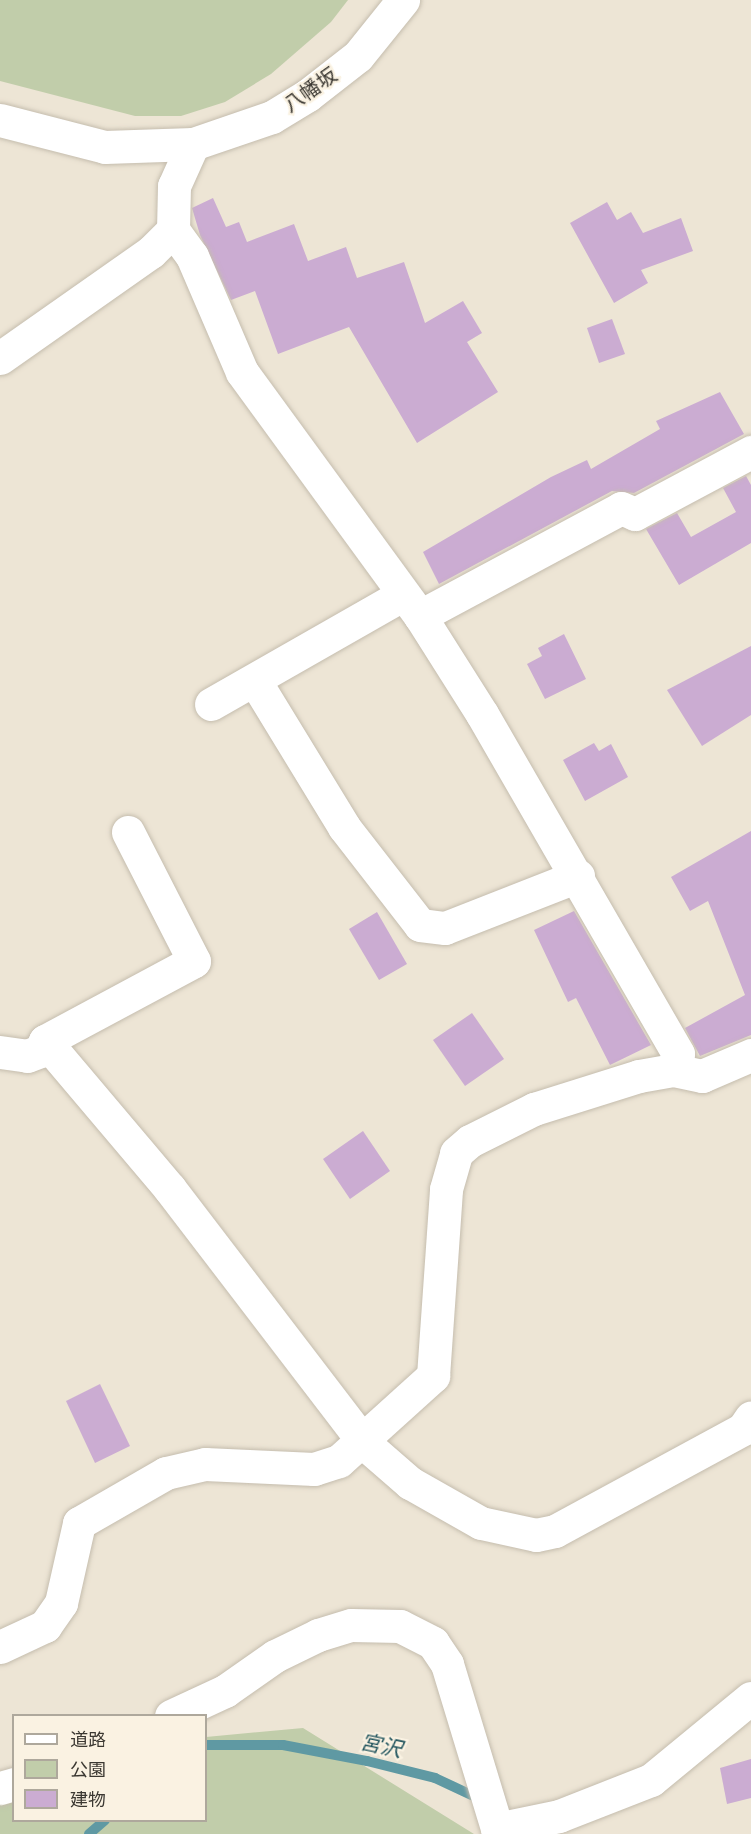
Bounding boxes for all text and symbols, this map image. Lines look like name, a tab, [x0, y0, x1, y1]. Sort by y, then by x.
street label: 八幡坂	[280, 64, 342, 118]
legend	[12, 1714, 207, 1822]
text: 道路	[70, 1728, 106, 1753]
water label: 宮沢	[358, 1729, 404, 1763]
text: 公園	[70, 1758, 106, 1783]
text: 建物	[70, 1788, 106, 1813]

